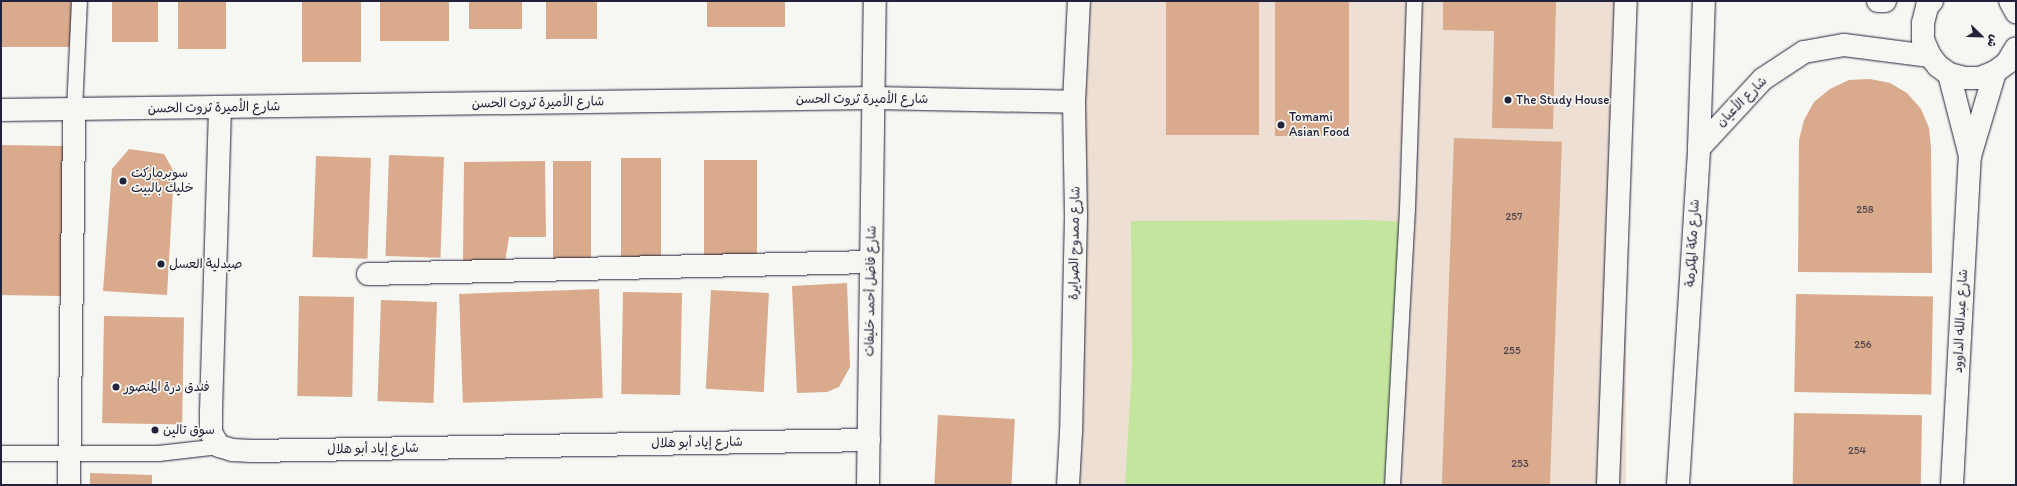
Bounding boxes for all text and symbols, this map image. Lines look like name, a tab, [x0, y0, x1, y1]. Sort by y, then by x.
north arrow	[1961, 16, 2001, 56]
text: ش	[1984, 33, 2001, 49]
street label: شارع الأعيان	[1713, 73, 1771, 131]
street label: شارع الأميرة ثروت الحسن	[796, 91, 928, 107]
place label: The Study House	[1516, 92, 1610, 108]
street label: شارع الأميرة ثروت الحسن	[472, 94, 604, 112]
marker: The Study House	[1503, 95, 1513, 105]
street label: شارع الأميرة ثروت الحسن	[148, 99, 280, 117]
place label: Tomami Asian Food	[1289, 110, 1349, 141]
marker: Tomami Asian Food	[1276, 120, 1286, 130]
place label: سوبرماركت خليك بالبيت	[131, 166, 194, 197]
marker: سوبرماركت خليك بالبيت	[118, 176, 128, 186]
street label: شارع ممدوح الصرايرة	[1066, 186, 1084, 300]
street label: شارع مكة المكرمة	[1683, 199, 1703, 287]
house number: 258	[1856, 203, 1874, 217]
house number: 257	[1505, 210, 1523, 224]
street label: شارع فاضل أحمد خليفات	[862, 225, 880, 357]
place label: صيدلية العسل	[169, 256, 242, 272]
marker: صيدلية العسل	[156, 259, 166, 269]
street label: شارع عبدالله الداوود	[1950, 269, 1972, 373]
house number: 256	[1854, 338, 1872, 352]
house number: 255	[1503, 344, 1521, 358]
place label: فندق درة المنصور	[124, 379, 210, 395]
marker: فندق درة المنصور	[111, 382, 121, 392]
place label: سوق تالين	[163, 422, 215, 438]
marker: سوق تالين	[150, 425, 160, 435]
street label: شارع إياد أبو هلال	[651, 434, 743, 452]
street label: شارع إياد أبو هلال	[327, 440, 419, 458]
house number: 254	[1848, 444, 1866, 458]
house number: 253	[1511, 457, 1529, 471]

